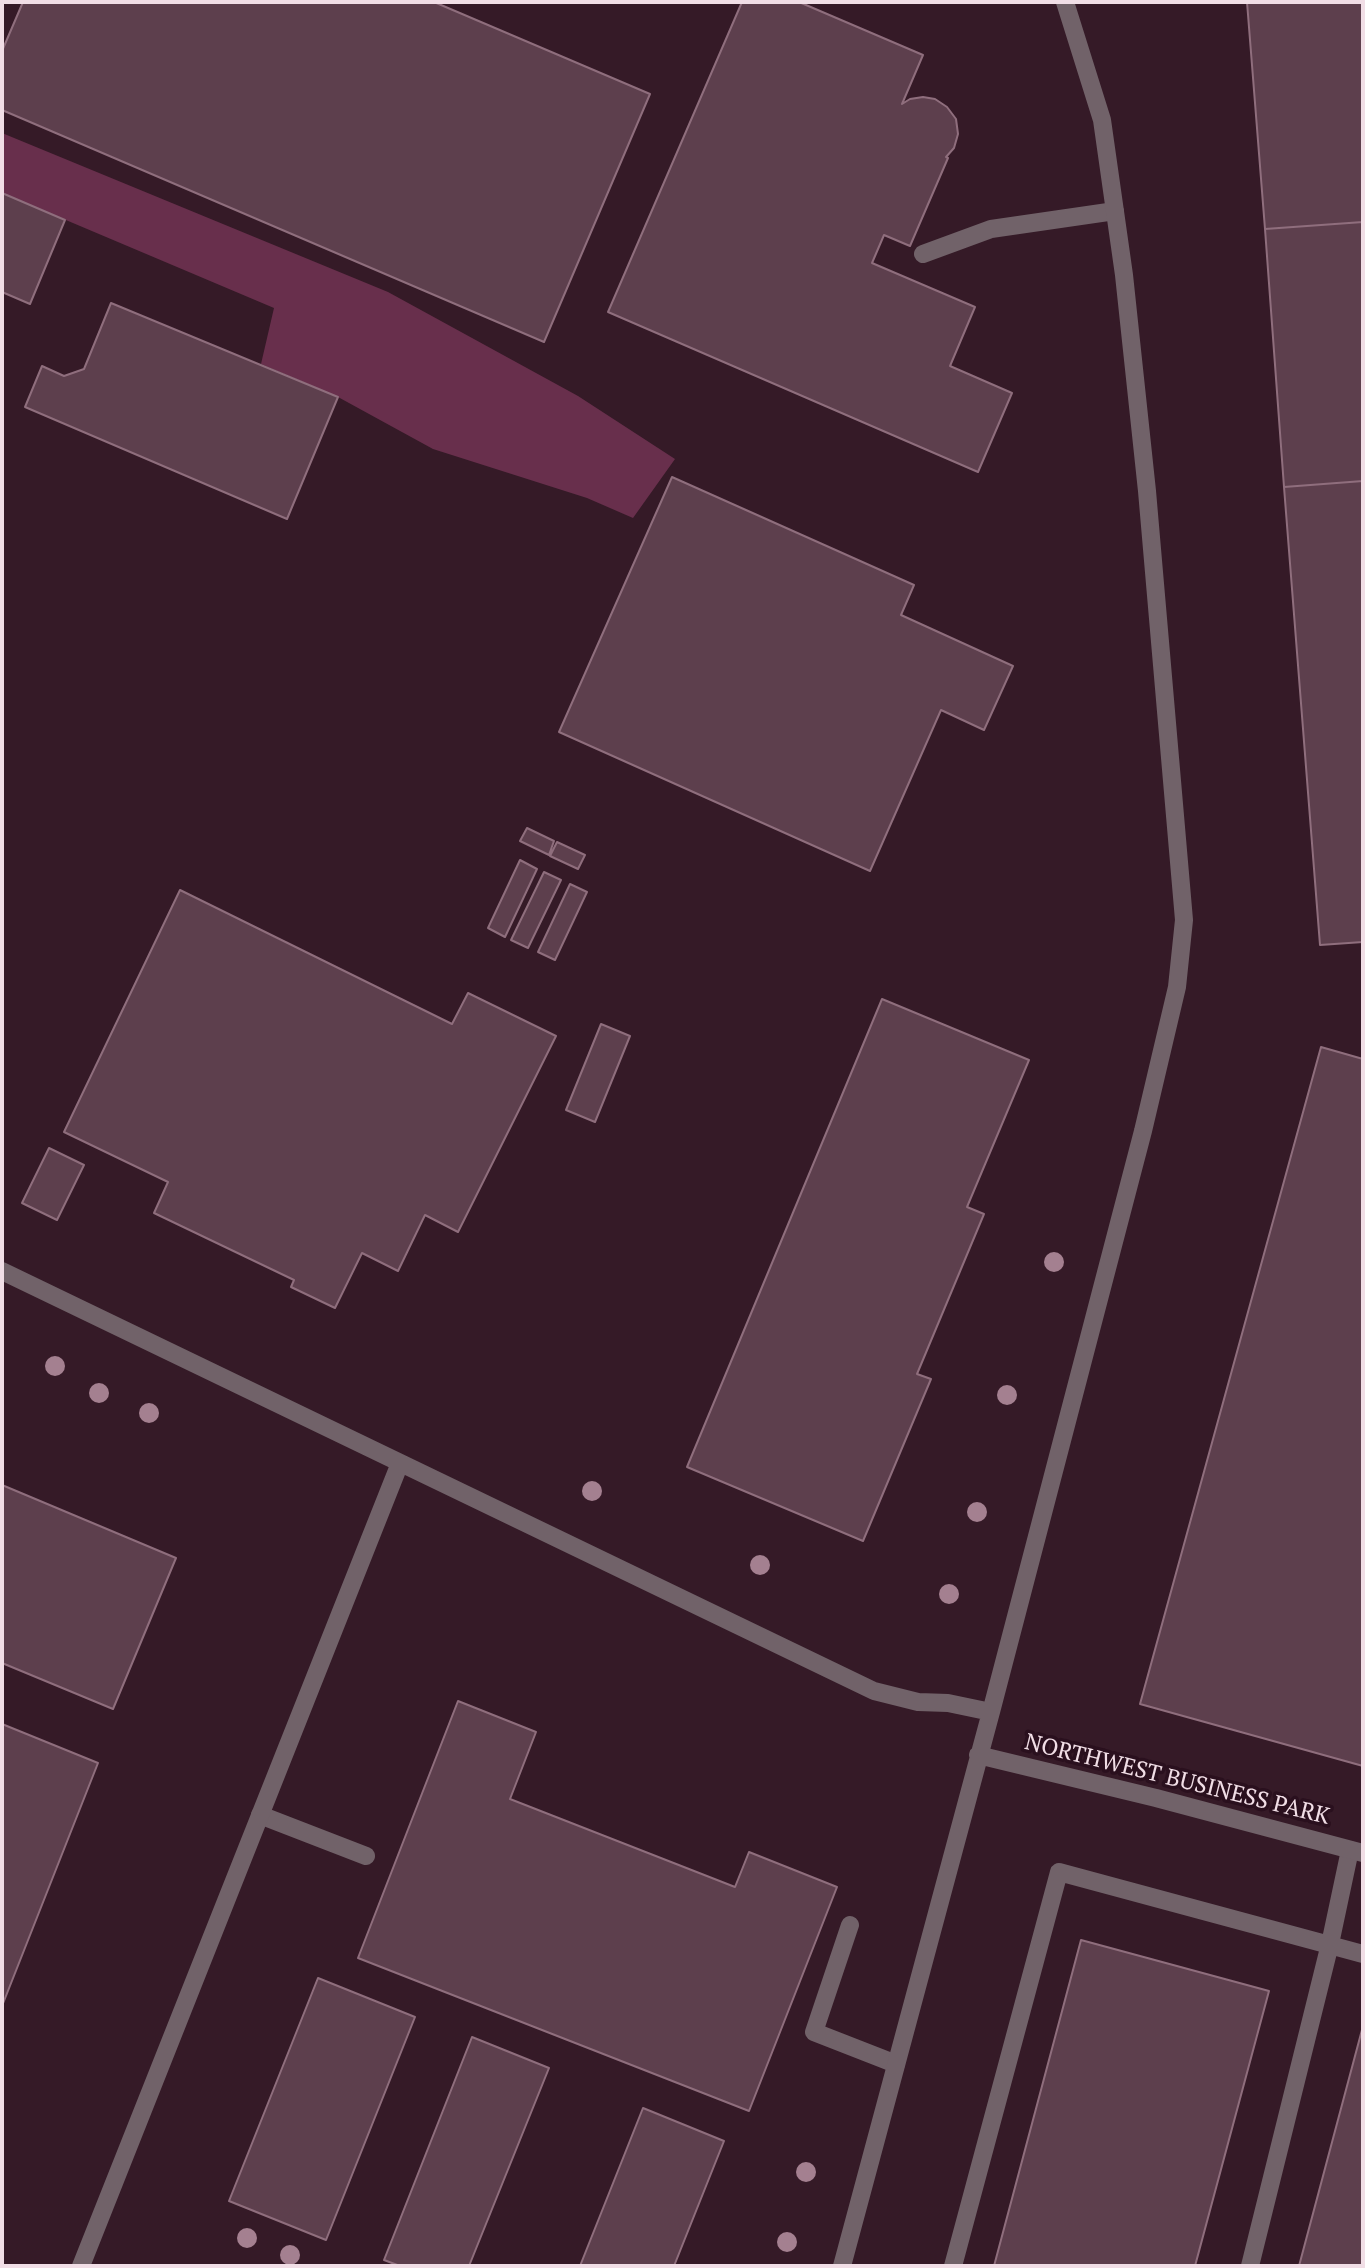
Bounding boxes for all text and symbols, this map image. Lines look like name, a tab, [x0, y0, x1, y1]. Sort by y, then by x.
street label: NORTHWEST BUSINESS PARK	[1022, 1729, 1332, 1831]

